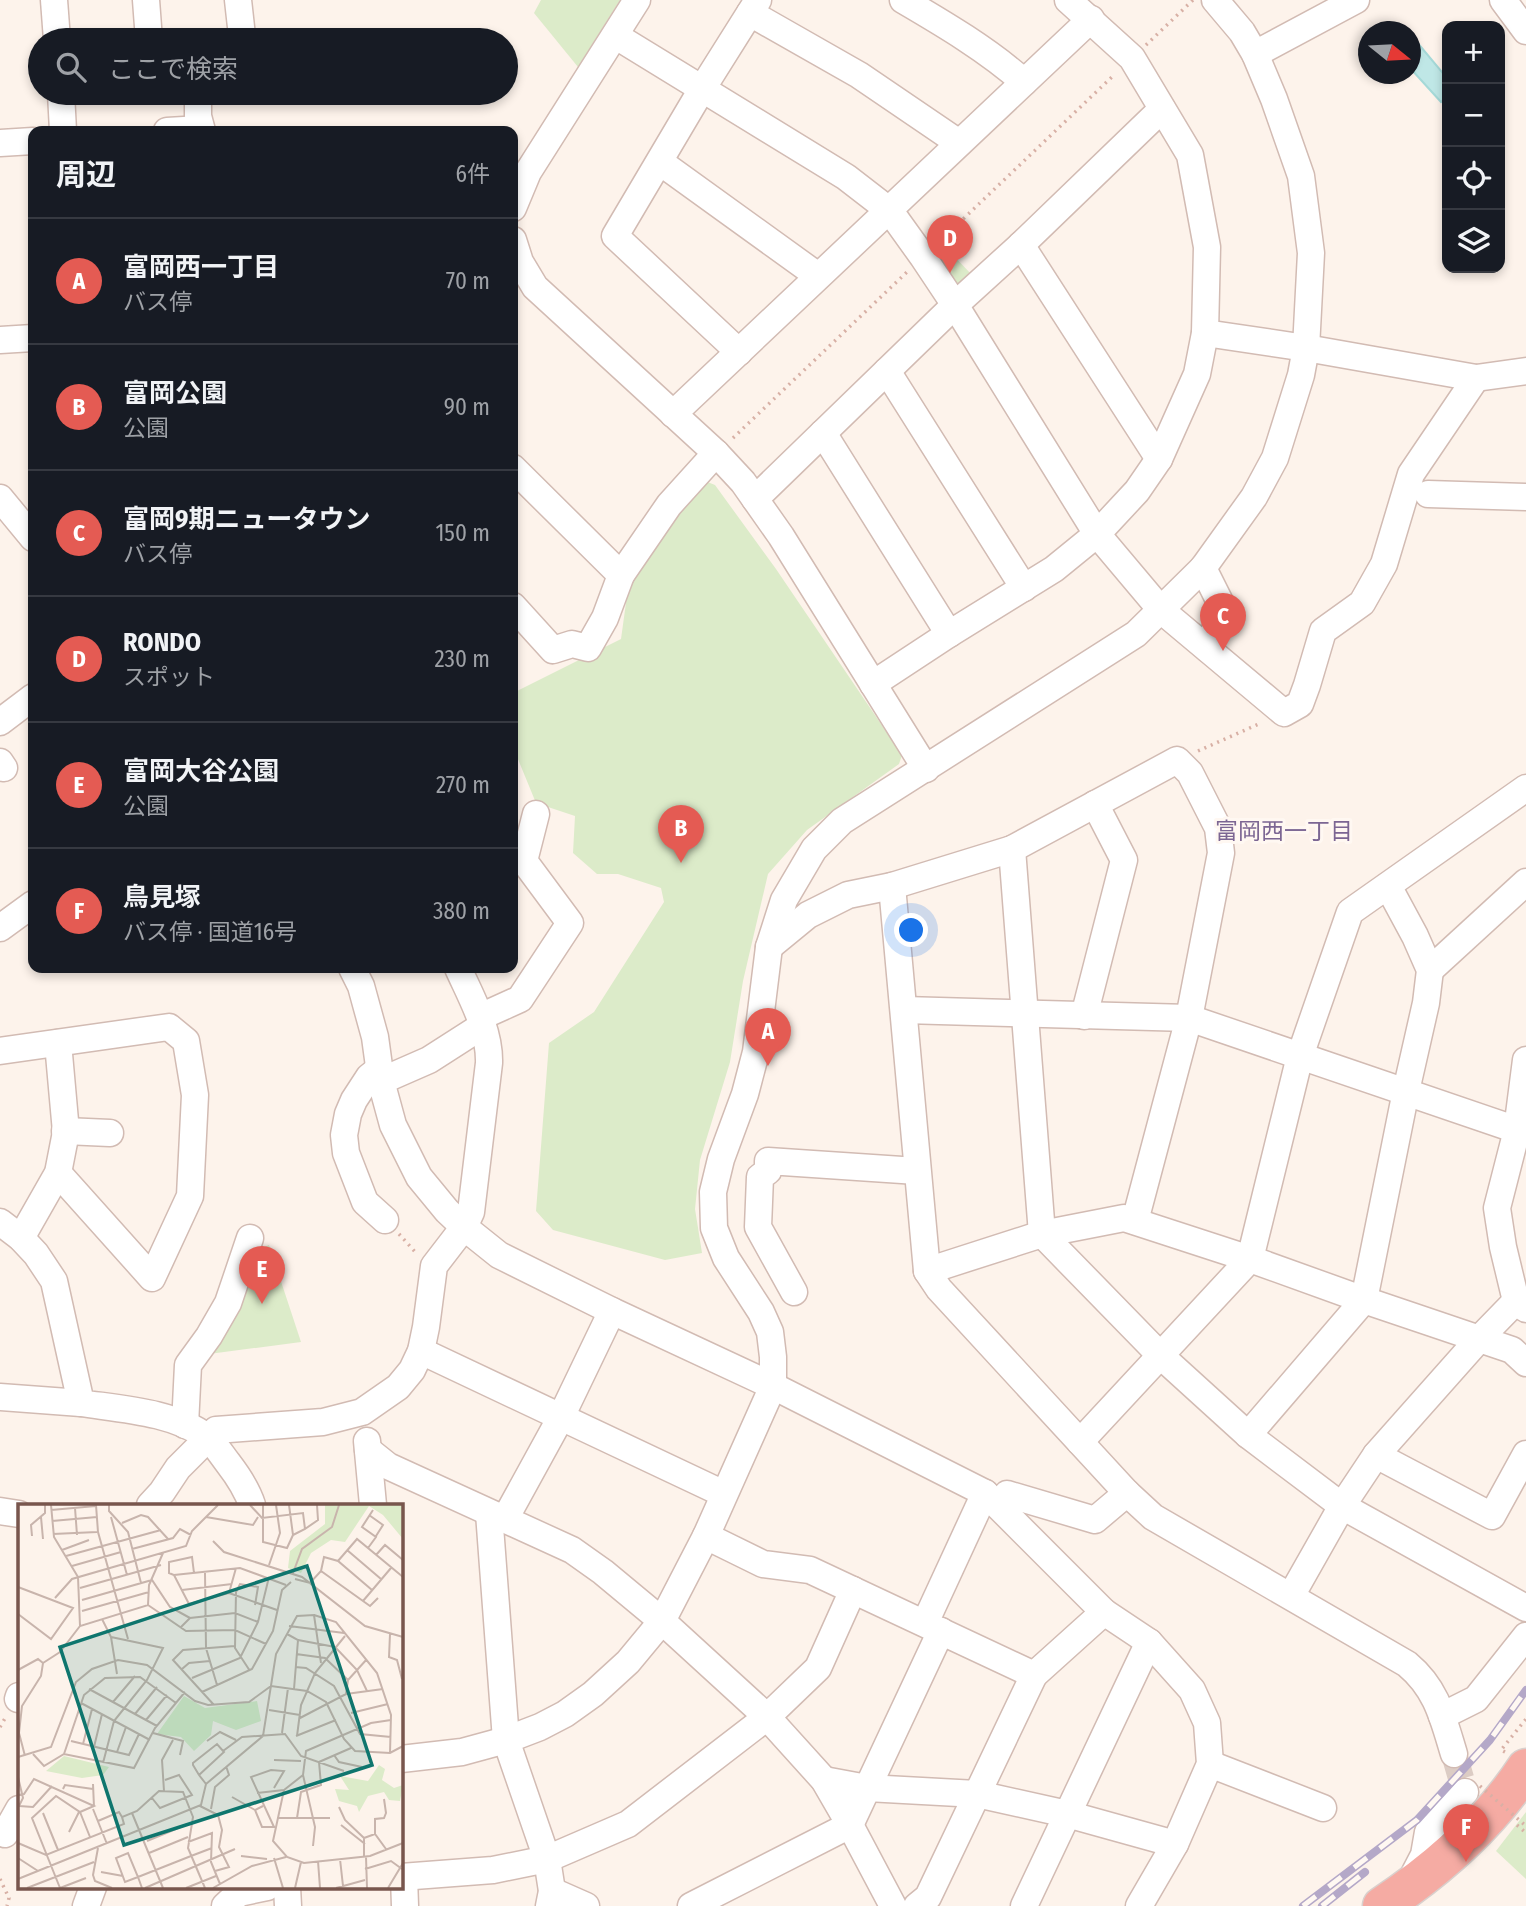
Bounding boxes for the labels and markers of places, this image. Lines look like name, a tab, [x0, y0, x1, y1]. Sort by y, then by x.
pin: D	[927, 215, 973, 273]
pin: C	[1200, 593, 1246, 651]
pin: B	[658, 805, 704, 863]
pin: A	[745, 1008, 791, 1066]
pin: E	[239, 1246, 285, 1304]
pin: F	[1443, 1804, 1489, 1862]

